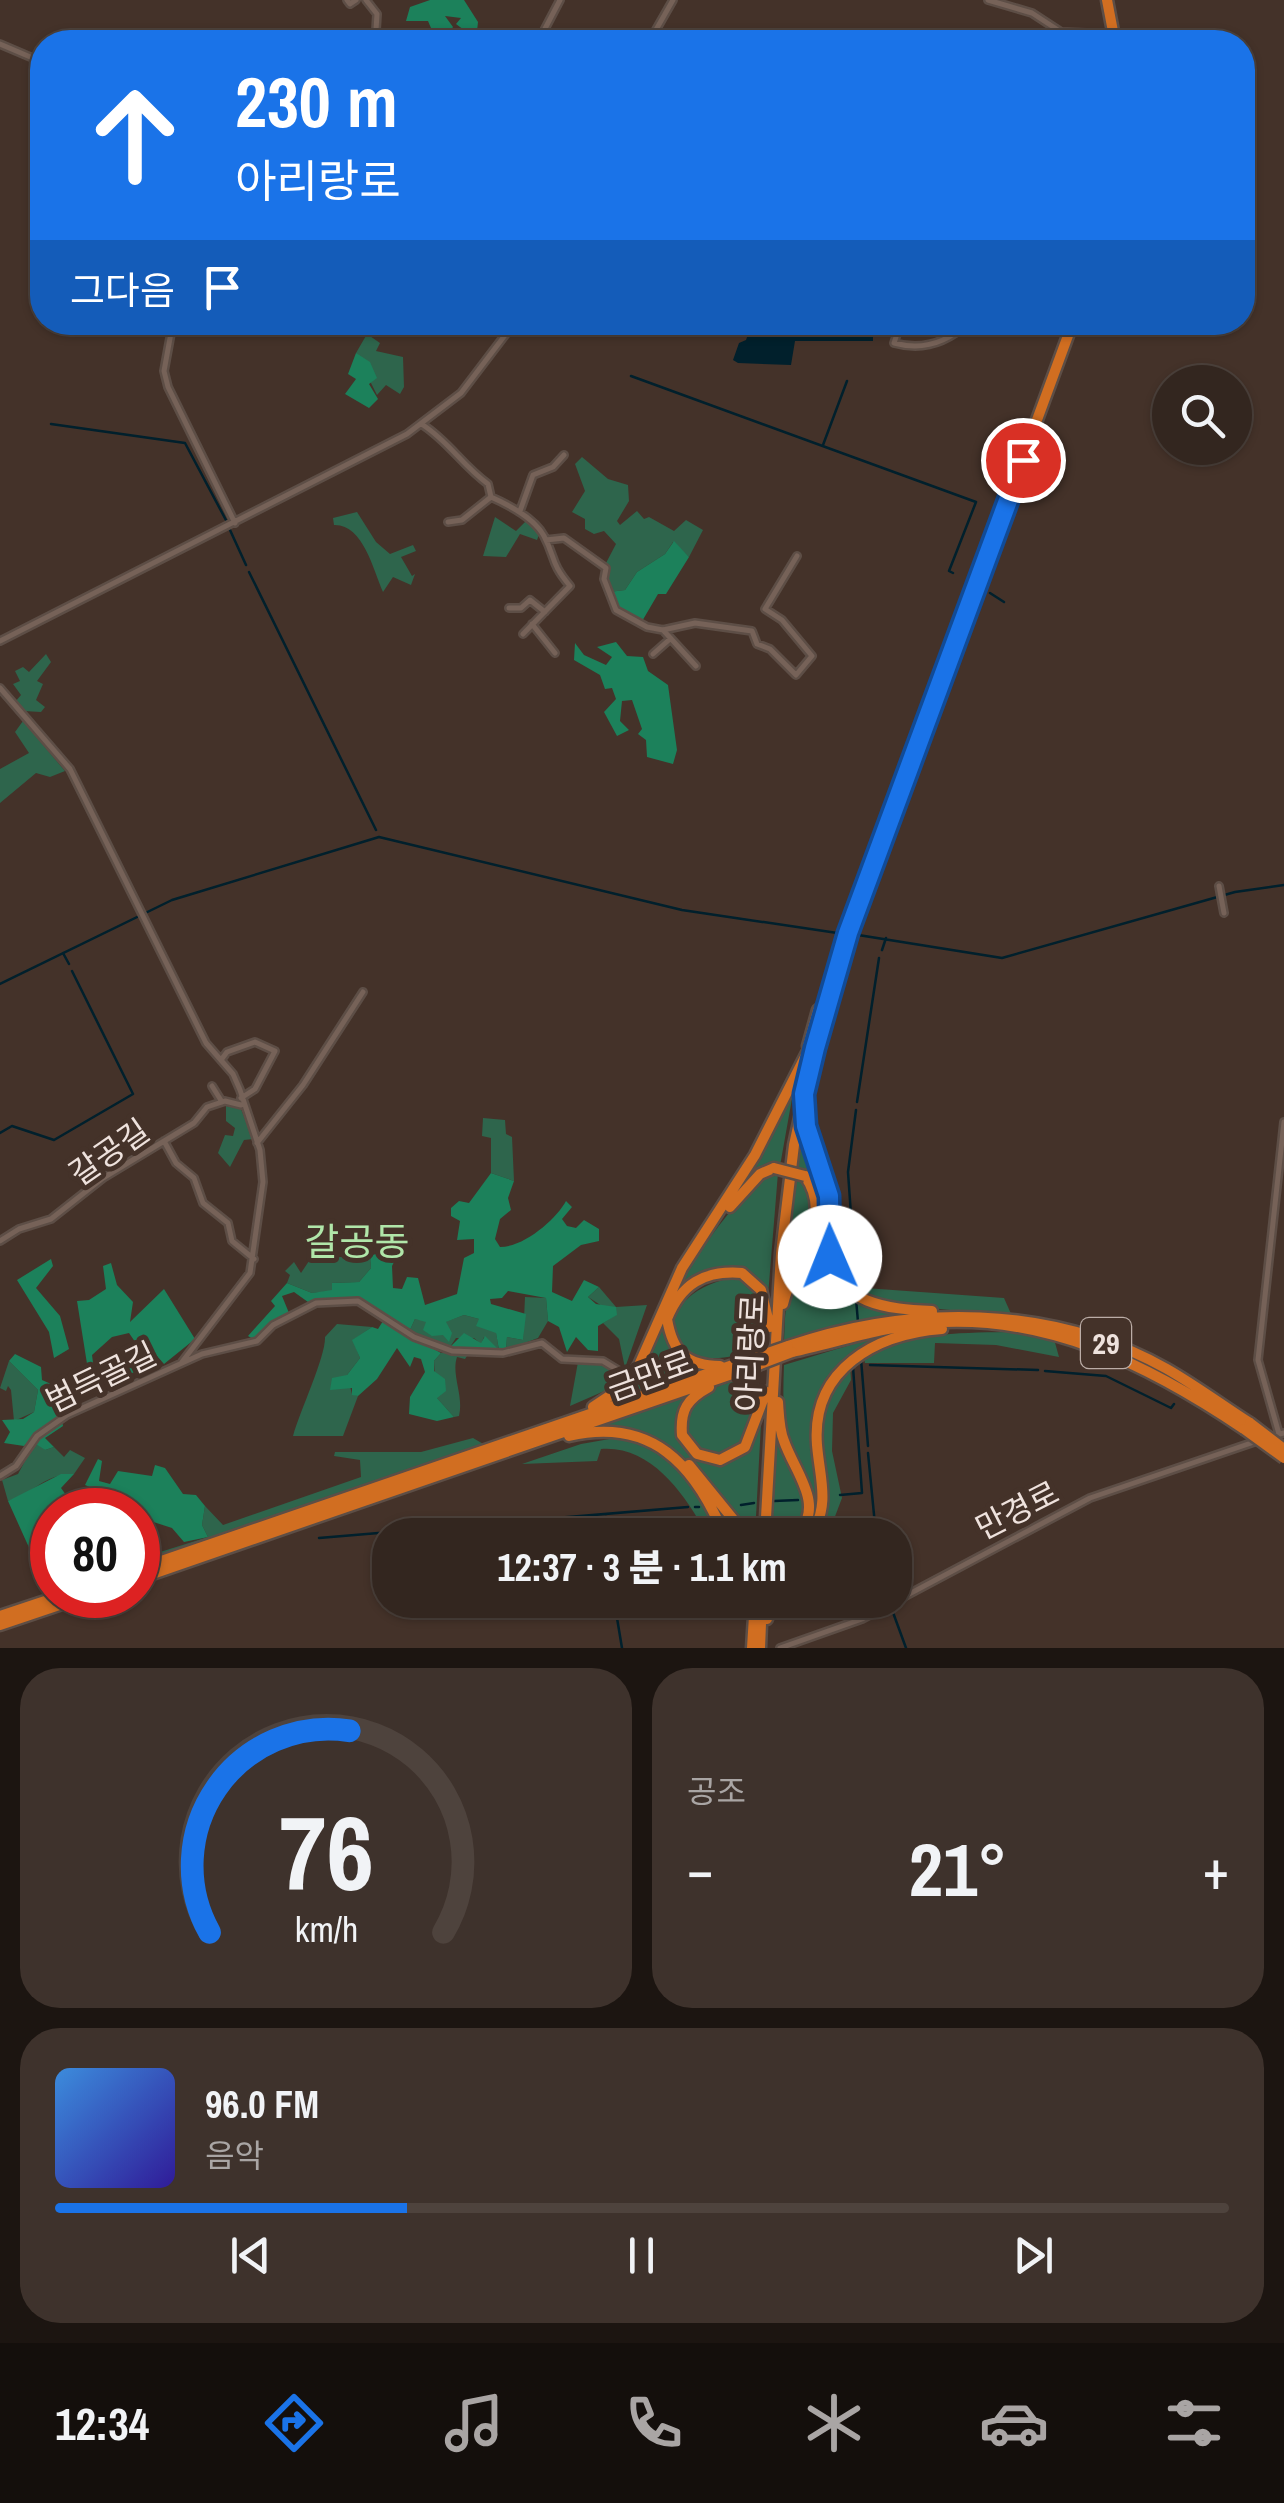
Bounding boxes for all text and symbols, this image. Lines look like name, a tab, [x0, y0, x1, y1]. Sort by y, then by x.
text: 230 m	[235, 55, 398, 149]
icon: ahead	[70, 70, 200, 200]
text: 아리랑로	[235, 150, 401, 211]
icon: arrive	[195, 260, 250, 315]
text: 그다음	[70, 265, 175, 316]
map controls	[1152, 365, 1252, 465]
button: search	[1152, 365, 1252, 465]
pin	[981, 418, 1066, 503]
icon: arrive	[996, 433, 1051, 488]
street label: 갈공길	[60, 1109, 158, 1195]
position arrow	[778, 1205, 882, 1309]
district label: 갈공동	[305, 1216, 409, 1267]
street label: 아리랑로	[725, 1293, 775, 1413]
road number: 29	[1081, 1318, 1131, 1368]
street label: 범득골길	[39, 1332, 163, 1422]
street label: 금만로	[601, 1340, 699, 1410]
street label: 만경로	[968, 1471, 1066, 1549]
speed limit sign: 80	[30, 1488, 160, 1618]
text: 12:37 · 3 분 · 1.1 km	[497, 1542, 787, 1593]
text: 공조	[687, 1770, 746, 1813]
text: 76	[279, 1782, 373, 1922]
text: 21°	[909, 1818, 1007, 1919]
text: −	[687, 1832, 713, 1906]
text: +	[1203, 1832, 1229, 1906]
text: km/h	[294, 1905, 358, 1953]
text: 96.0 FM	[205, 2079, 319, 2130]
text: 음악	[205, 2134, 264, 2177]
icon: previous	[223, 2228, 278, 2283]
icon: pause	[614, 2228, 669, 2283]
icon: next	[1006, 2228, 1061, 2283]
icon: directions	[259, 2388, 329, 2458]
icon: music	[439, 2388, 509, 2458]
icon: phone	[619, 2388, 689, 2458]
icon: climate	[799, 2388, 869, 2458]
icon: car	[979, 2388, 1049, 2458]
icon: filters	[1159, 2388, 1229, 2458]
text: 12:34	[55, 2393, 149, 2454]

